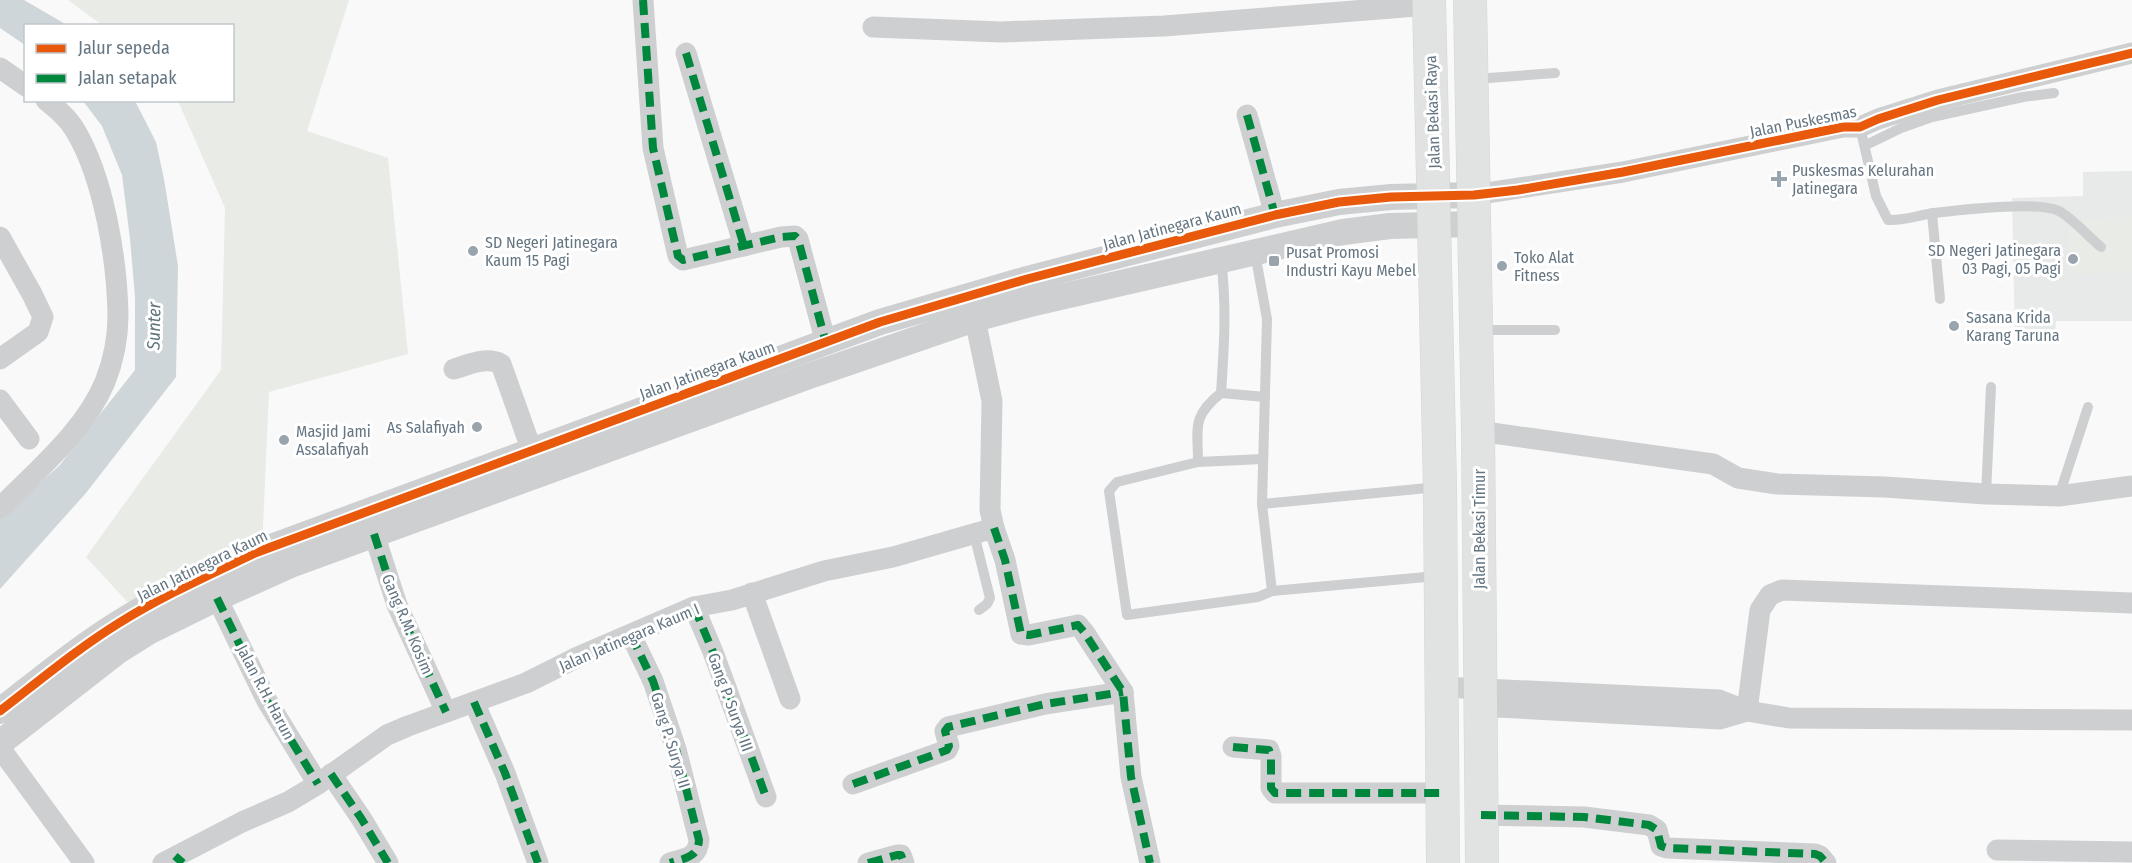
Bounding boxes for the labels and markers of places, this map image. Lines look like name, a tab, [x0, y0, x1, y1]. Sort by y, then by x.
place label: Puskesmas Kelurahan Jatinegara	[1792, 161, 1934, 198]
marker: Puskesmas Kelurahan Jatinegara	[1770, 170, 1788, 188]
place label: SD Negeri Jatinegara Kaum 15 Pagi	[485, 233, 618, 270]
place label: SD Negeri Jatinegara 03 Pagi, 05 Pagi	[1928, 241, 2061, 278]
place label: Pusat Promosi Industri Kayu Mebel	[1286, 243, 1416, 280]
marker: SD Negeri Jatinegara Kaum 15 Pagi	[466, 244, 480, 258]
place label: Toko Alat Fitness	[1514, 248, 1575, 285]
marker: SD Negeri Jatinegara 03 Pagi, 05 Pagi	[2066, 252, 2080, 266]
marker: Pusat Promosi Industri Kayu Mebel	[1267, 254, 1281, 268]
marker: Toko Alat Fitness	[1495, 259, 1509, 273]
place label: Sasana Krida Karang Taruna	[1966, 308, 2060, 345]
marker: Sasana Krida Karang Taruna	[1947, 319, 1961, 333]
place label: As Salafiyah	[387, 418, 465, 437]
marker: As Salafiyah	[470, 420, 484, 434]
place label: Masjid Jami Assalafiyah	[296, 422, 371, 459]
marker: Masjid Jami Assalafiyah	[277, 433, 291, 447]

